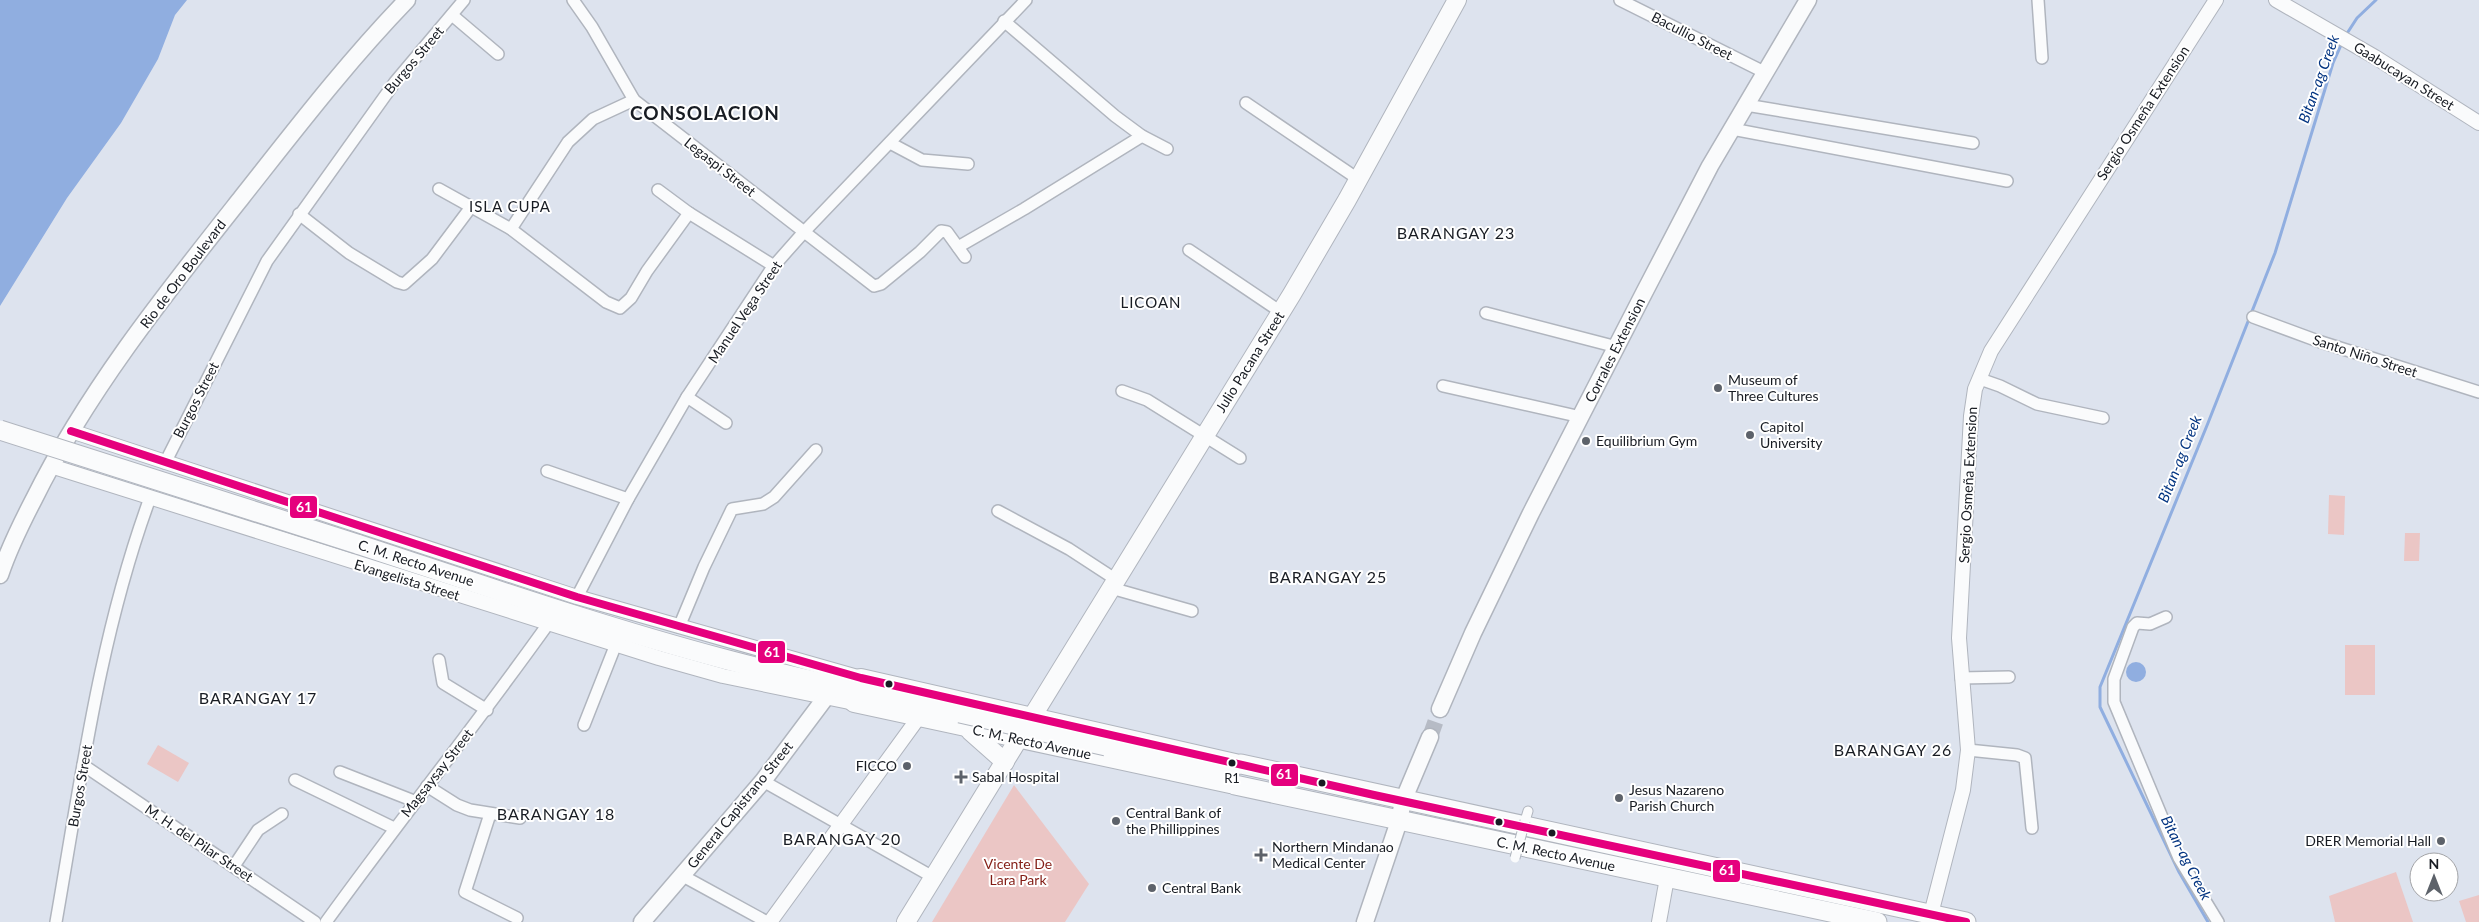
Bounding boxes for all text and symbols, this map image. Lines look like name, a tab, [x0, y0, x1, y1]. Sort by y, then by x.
street label: Bacullio Street	[1649, 8, 1736, 63]
street label: Burgos Street	[380, 22, 447, 97]
water label: Bitan-ag Creek	[2294, 31, 2343, 125]
street label: Gaabucayan Street	[2351, 38, 2458, 113]
street label: Sergio Osmeña Extension	[2093, 42, 2192, 183]
district label: CONSOLACION	[630, 101, 780, 124]
street label: Legaspi Street	[681, 133, 759, 200]
district label: ISLA CUPA	[469, 197, 551, 215]
street label: Rio de Oro Boulevard	[136, 216, 229, 331]
district label: BARANGAY 23	[1397, 223, 1515, 242]
street label: Manuel Vega Street	[704, 257, 785, 366]
district label: LICOAN	[1120, 293, 1182, 311]
street label: Corrales Extension	[1581, 295, 1648, 405]
street label: Julio Pacana Street	[1212, 308, 1287, 415]
street label: Santo Niño Street	[2311, 331, 2420, 380]
street label: Burgos Street	[169, 359, 222, 441]
place label: Museum of Three Cultures	[1728, 371, 1819, 404]
marker: Museum of Three Cultures	[1712, 382, 1724, 394]
street label: Sergio Osmeña Extension	[1955, 406, 1980, 564]
water label: Bitan-ag Creek	[2153, 412, 2205, 505]
place label: Capitol University	[1760, 418, 1823, 451]
marker: Capitol University	[1744, 429, 1756, 441]
place label: Equilibrium Gym	[1596, 432, 1697, 449]
marker: Equilibrium Gym	[1580, 435, 1592, 447]
line badge: 61	[289, 495, 318, 519]
text: 61	[296, 498, 312, 515]
street label: C. M. Recto Avenue	[356, 536, 476, 589]
street label: Evangelista Street	[352, 555, 462, 604]
district label: BARANGAY 25	[1269, 567, 1387, 586]
line badge: 61	[757, 640, 786, 664]
text: 61	[764, 643, 780, 660]
unlabelled marker	[884, 679, 894, 689]
district label: BARANGAY 17	[199, 688, 317, 707]
street label: C. M. Recto Avenue	[971, 721, 1093, 762]
street label: Magsaysay Street	[397, 725, 476, 820]
street label: General Capistrano Street	[683, 738, 796, 872]
district label: BARANGAY 26	[1834, 740, 1952, 759]
street label: Burgos Street	[64, 743, 95, 828]
place label: FICCO	[856, 757, 897, 774]
marker: R1	[1227, 758, 1237, 768]
marker: FICCO	[901, 760, 913, 772]
line badge: 61	[1270, 763, 1299, 787]
text: 61	[1276, 765, 1292, 782]
place label: Sabal Hospital	[972, 768, 1059, 785]
marker: Sabal Hospital	[954, 770, 968, 784]
place label: R1	[1224, 770, 1240, 786]
unlabelled marker	[1317, 778, 1327, 788]
place label: Jesus Nazareno Parish Church	[1629, 781, 1724, 814]
marker: Jesus Nazareno Parish Church	[1613, 792, 1625, 804]
street label: M. H. del Pilar Street	[142, 800, 257, 885]
district label: BARANGAY 18	[497, 804, 615, 823]
place label: Central Bank of the Phillippines	[1126, 804, 1221, 837]
water label: Bitan-ag Creek	[2158, 812, 2216, 904]
marker: Central Bank of the Phillippines	[1110, 815, 1122, 827]
unlabelled marker	[1494, 817, 1504, 827]
unlabelled marker	[1547, 828, 1557, 838]
district label: BARANGAY 20	[783, 829, 901, 848]
place label: DRER Memorial Hall	[2305, 832, 2431, 849]
street label: C. M. Recto Avenue	[1495, 833, 1617, 874]
marker: DRER Memorial Hall	[2435, 835, 2447, 847]
place label: Northern Mindanao Medical Center	[1272, 838, 1394, 871]
marker: Northern Mindanao Medical Center	[1254, 848, 1268, 862]
north arrow	[2409, 852, 2459, 902]
park label: Vicente De Lara Park	[984, 855, 1052, 888]
text: N	[2429, 855, 2439, 872]
line badge: 61	[1712, 859, 1741, 883]
text: 61	[1719, 861, 1735, 878]
place label: Central Bank	[1162, 879, 1242, 896]
marker: Central Bank	[1146, 882, 1158, 894]

